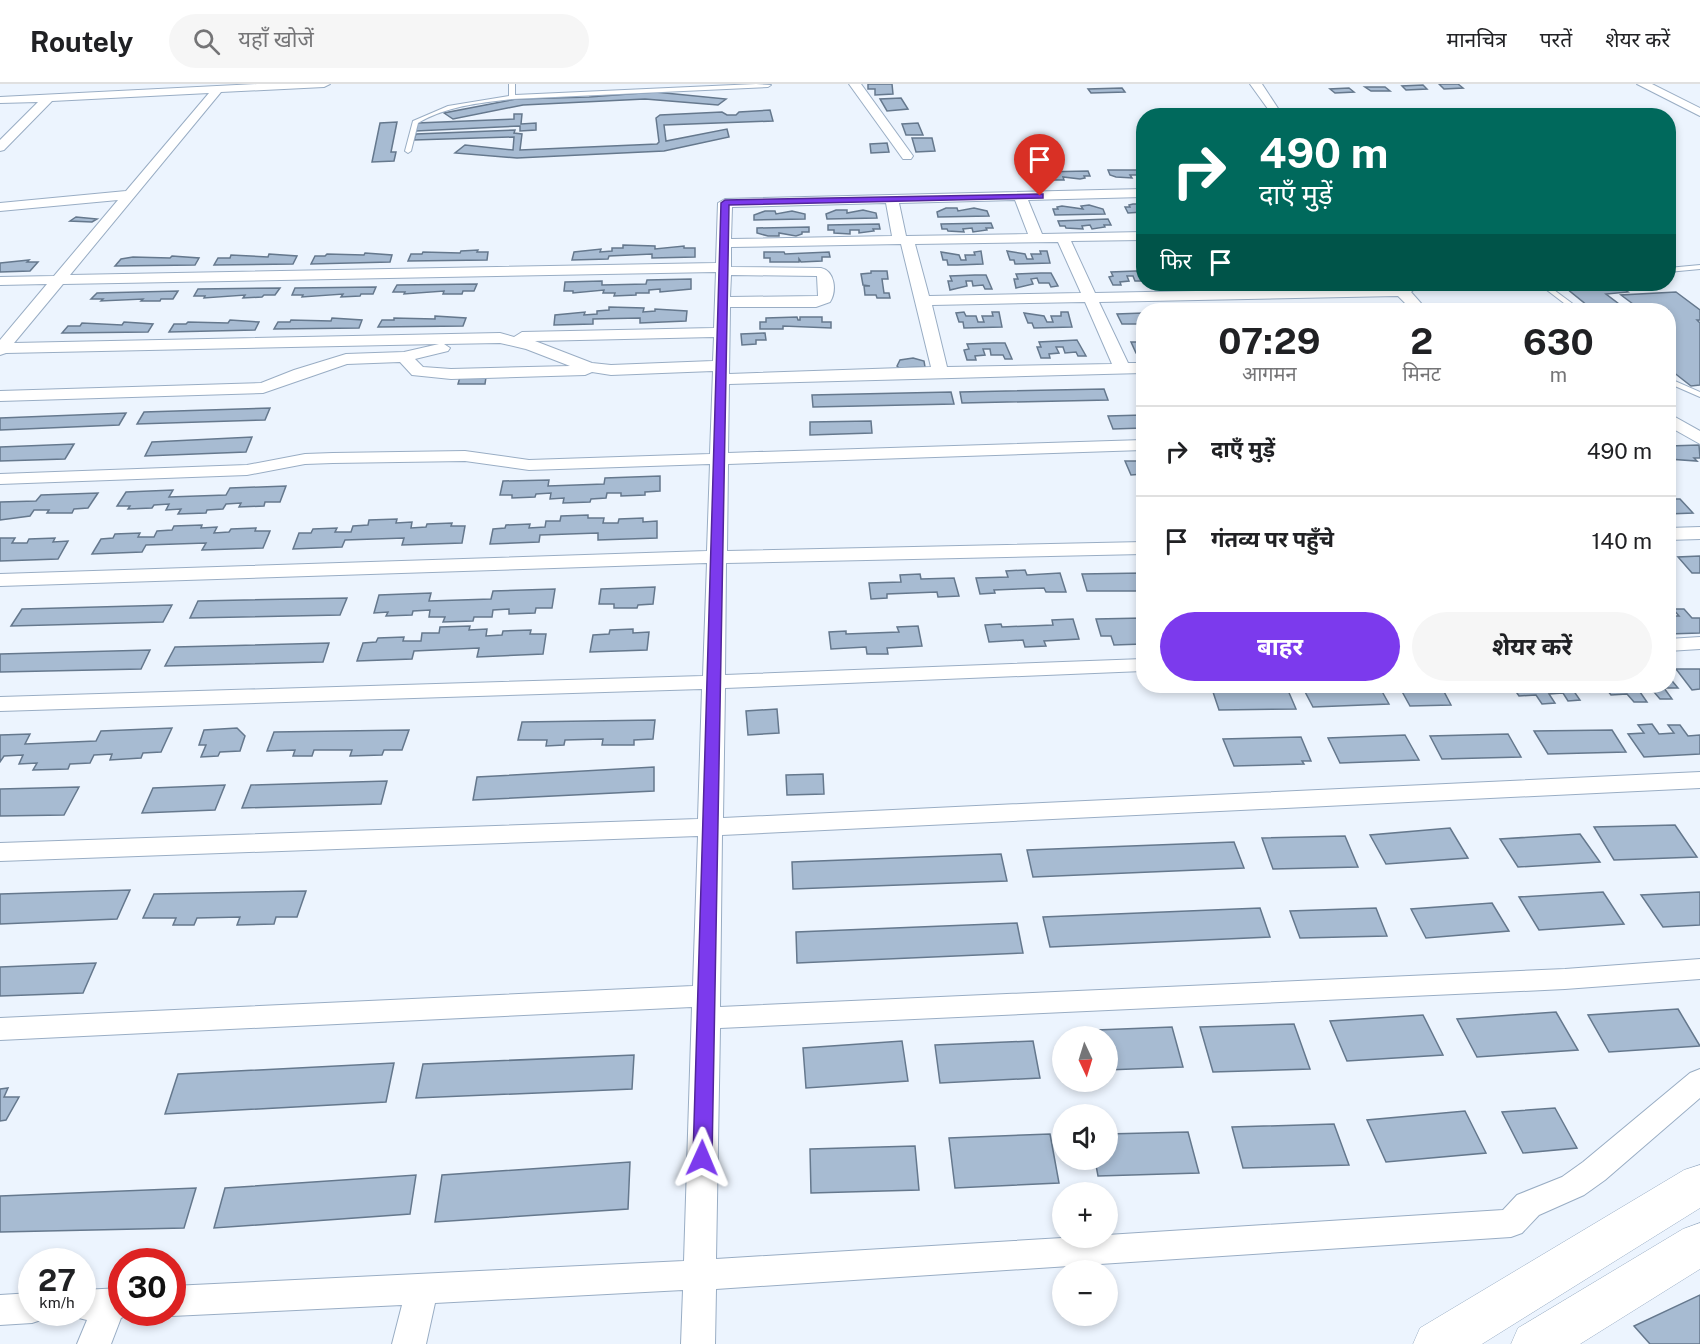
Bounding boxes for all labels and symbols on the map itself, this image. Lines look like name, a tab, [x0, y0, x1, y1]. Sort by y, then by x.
pin	[1014, 134, 1065, 196]
north arrow	[1052, 1026, 1118, 1092]
position arrow	[670, 1126, 734, 1190]
speed limit sign: 30	[108, 1248, 186, 1326]

